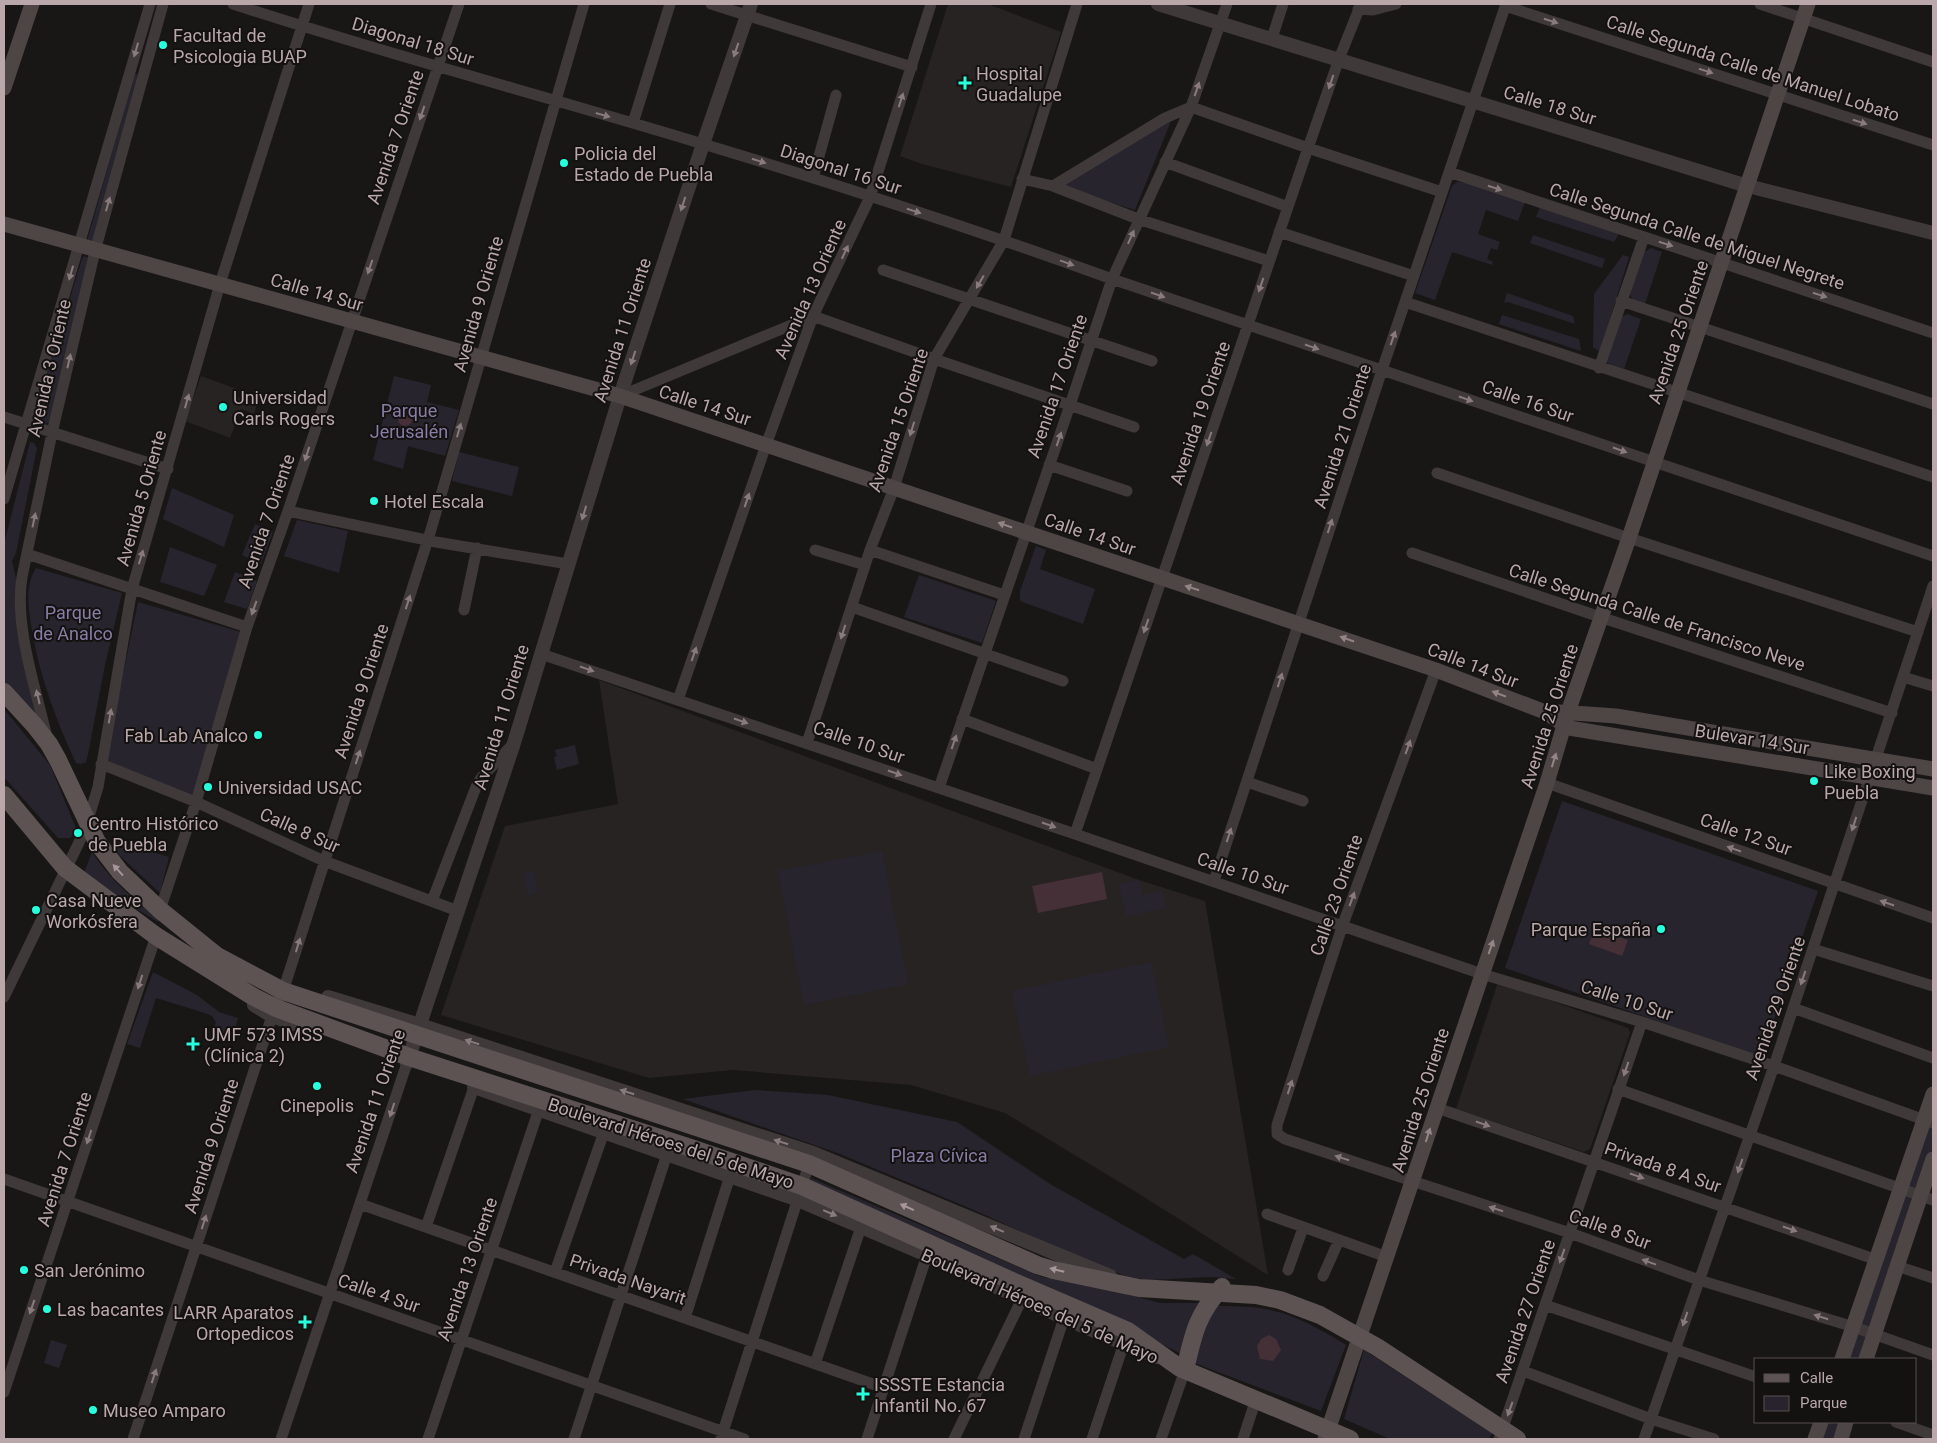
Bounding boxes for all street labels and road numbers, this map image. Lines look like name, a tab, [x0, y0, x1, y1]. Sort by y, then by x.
street label: Calle Segunda Calle de Manuel Lobato	[1604, 11, 1902, 125]
street label: Diagonal 18 Sur	[350, 12, 476, 70]
street label: Avenida 7 Oriente	[362, 67, 428, 207]
street label: Calle 18 Sur	[1501, 81, 1599, 129]
street label: Diagonal 16 Sur	[778, 139, 904, 199]
street label: Calle Segunda Calle de Miguel Negrete	[1547, 178, 1847, 294]
street label: Avenida 13 Oriente	[770, 216, 850, 362]
street label: Avenida 9 Oriente	[449, 234, 507, 374]
street label: Avenida 11 Oriente	[589, 255, 655, 405]
street label: Avenida 25 Oriente	[1644, 257, 1712, 407]
street label: Calle 14 Sur	[268, 269, 366, 315]
street label: Avenida 3 Oriente	[23, 297, 75, 439]
street label: Avenida 17 Oriente	[1023, 311, 1091, 461]
street label: Avenida 19 Oriente	[1166, 338, 1234, 488]
street label: Avenida 15 Oriente	[864, 345, 932, 495]
street label: Avenida 21 Oriente	[1309, 361, 1375, 511]
street label: Calle 16 Sur	[1479, 375, 1577, 427]
street label: Calle 14 Sur	[656, 380, 754, 430]
street label: Avenida 5 Oriente	[112, 428, 170, 568]
street label: Avenida 7 Oriente	[233, 451, 299, 591]
street label: Calle 14 Sur	[1041, 508, 1139, 560]
street label: Calle Segunda Calle de Francisco Neve	[1506, 559, 1808, 675]
street label: Avenida 9 Oriente	[329, 621, 393, 761]
street label: Calle 14 Sur	[1425, 638, 1521, 692]
street label: Avenida 25 Oriente	[1516, 641, 1582, 791]
street label: Avenida 11 Oriente	[469, 642, 533, 792]
street label: Calle 10 Sur	[810, 716, 908, 768]
street label: Bulevar 14 Sur	[1693, 720, 1811, 758]
street label: Calle 8 Sur	[257, 803, 343, 857]
street label: Calle 12 Sur	[1697, 808, 1795, 860]
street label: Calle 23 Oriente	[1305, 832, 1367, 958]
street label: Calle 10 Sur	[1194, 847, 1292, 899]
street label: Avenida 29 Oriente	[1741, 933, 1809, 1083]
street label: Calle 10 Sur	[1578, 975, 1676, 1025]
street label: Avenida 25 Oriente	[1387, 1025, 1453, 1175]
street label: Avenida 11 Oriente	[341, 1026, 409, 1176]
street label: Avenida 9 Oriente	[179, 1076, 243, 1216]
street label: Avenida 7 Oriente	[32, 1089, 96, 1229]
street label: Boulevard Héroes del 5 de Mayo	[545, 1093, 797, 1193]
street label: Privada 8 A Sur	[1602, 1137, 1724, 1197]
street label: Avenida 13 Oriente	[433, 1194, 501, 1344]
street label: Calle 8 Sur	[1566, 1205, 1654, 1253]
street label: Avenida 27 Oriente	[1491, 1236, 1559, 1386]
street label: Boulevard Héroes del 5 de Mayo	[918, 1244, 1162, 1368]
street label: Privada Nayarit	[567, 1249, 689, 1309]
street label: Calle 4 Sur	[335, 1269, 423, 1317]

